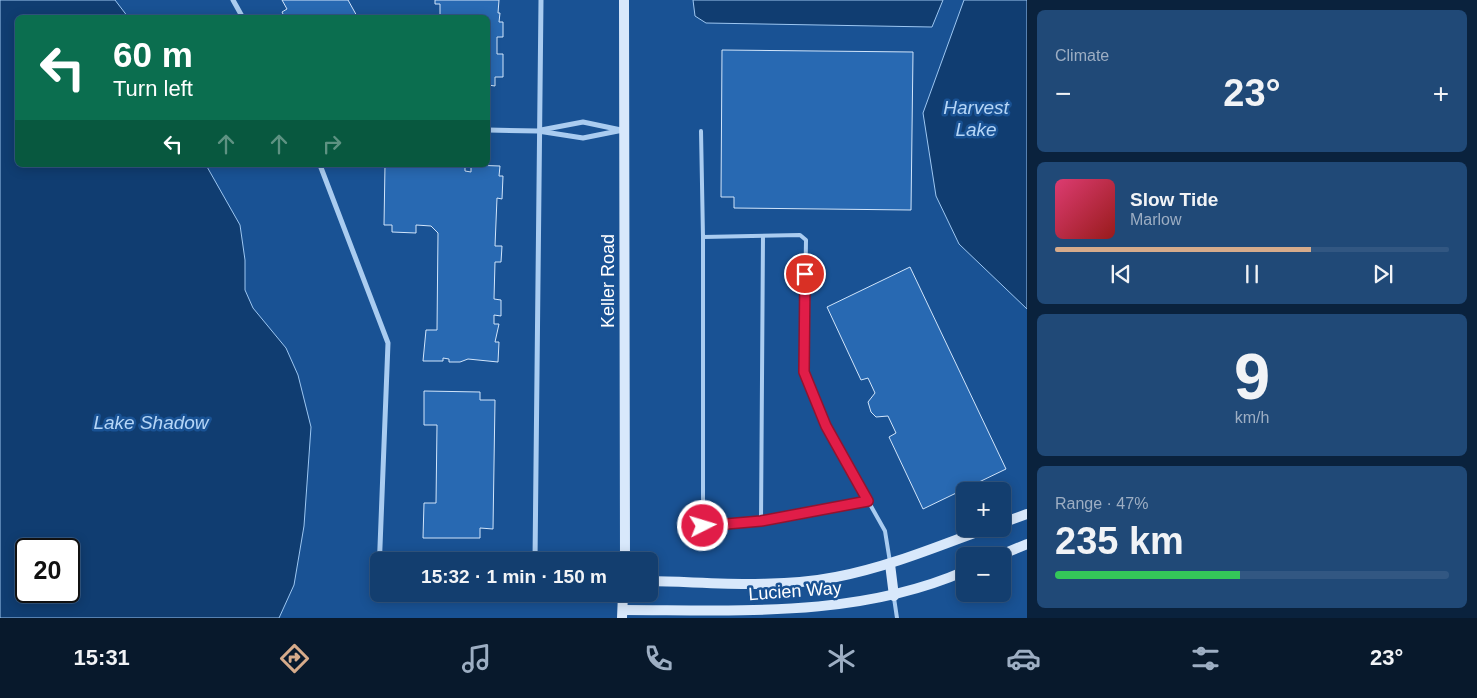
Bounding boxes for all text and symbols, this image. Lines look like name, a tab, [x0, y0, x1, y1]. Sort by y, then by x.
icon: left	[30, 35, 95, 100]
text: 60 m	[113, 35, 193, 74]
text: Climate	[1055, 47, 1109, 64]
text: 23°	[1223, 72, 1281, 114]
text: Turn left	[113, 76, 193, 101]
text: −	[1055, 78, 1071, 109]
text: +	[1433, 78, 1449, 109]
water label: Harvest Lake	[943, 97, 1009, 140]
icon: left	[159, 130, 187, 158]
icon: ahead	[212, 130, 240, 158]
icon: ahead	[265, 130, 293, 158]
icon: right	[318, 130, 346, 158]
text: Slow Tide	[1130, 189, 1218, 210]
text: Marlow	[1130, 211, 1182, 228]
street label: Keller Road	[598, 234, 618, 328]
pin	[784, 253, 826, 295]
icon: arrive	[791, 260, 819, 288]
icon: previous	[1107, 260, 1135, 288]
icon: pause	[1238, 260, 1266, 288]
icon: next	[1369, 260, 1397, 288]
text: 9	[1234, 340, 1270, 413]
text: km/h	[1235, 409, 1269, 426]
water label: Lake Shadow	[93, 412, 210, 433]
map controls	[956, 482, 1011, 602]
button: +	[956, 482, 1011, 537]
text: Range · 47%	[1055, 495, 1148, 512]
position arrow	[676, 499, 728, 551]
text: 235 km	[1055, 520, 1184, 562]
speed limit sign: 20	[15, 538, 80, 603]
button: −	[956, 547, 1011, 602]
text: 15:32 · 1 min · 150 m	[421, 566, 607, 587]
street label: Lucien Way	[748, 578, 842, 604]
icon: directions	[277, 641, 312, 676]
icon: music	[459, 641, 494, 676]
icon: phone	[641, 641, 676, 676]
icon: climate	[824, 641, 859, 676]
icon: car	[1006, 641, 1041, 676]
icon: filters	[1188, 641, 1223, 676]
text: 15:31	[74, 645, 130, 670]
text: 23°	[1370, 645, 1403, 670]

